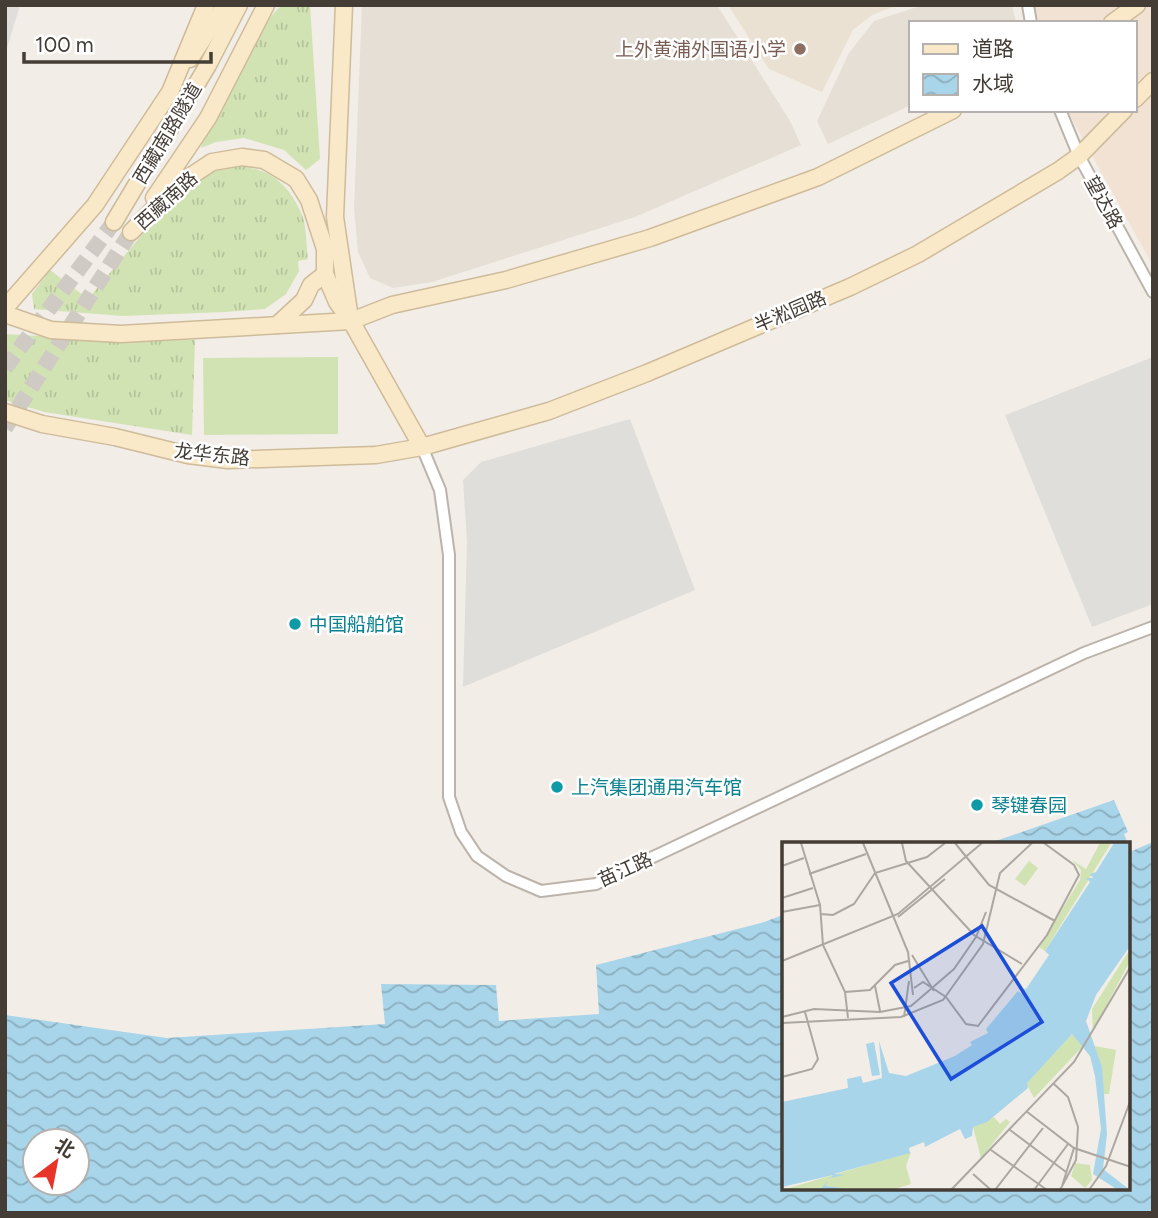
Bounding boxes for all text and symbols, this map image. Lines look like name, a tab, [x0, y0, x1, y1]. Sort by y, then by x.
scale bar	[24, 21, 212, 65]
legend	[909, 21, 1137, 112]
text: 100 m	[35, 32, 94, 57]
text: 道路	[972, 36, 1014, 61]
place label: 上外黄浦外国语小学	[615, 38, 786, 61]
marker: 上外黄浦外国语小学	[792, 41, 808, 57]
text: 水域	[972, 71, 1014, 96]
street label: 西藏南路隧道	[128, 78, 207, 188]
street label: 西藏南路	[130, 166, 202, 234]
street label: 望达路	[1080, 172, 1127, 233]
street label: 半淞园路	[751, 286, 830, 337]
street label: 龙华东路	[173, 439, 251, 470]
place label: 中国船舶馆	[309, 613, 404, 636]
marker: 中国船舶馆	[287, 616, 303, 632]
place label: 上汽集团通用汽车馆	[571, 776, 742, 799]
marker: 上汽集团通用汽车馆	[549, 779, 565, 795]
place label: 琴键春园	[991, 794, 1067, 817]
marker: 琴键春园	[969, 797, 985, 813]
inset map	[782, 842, 1130, 1190]
street label: 苗江路	[594, 847, 656, 892]
north arrow	[21, 1127, 91, 1197]
text: 北	[51, 1133, 79, 1163]

